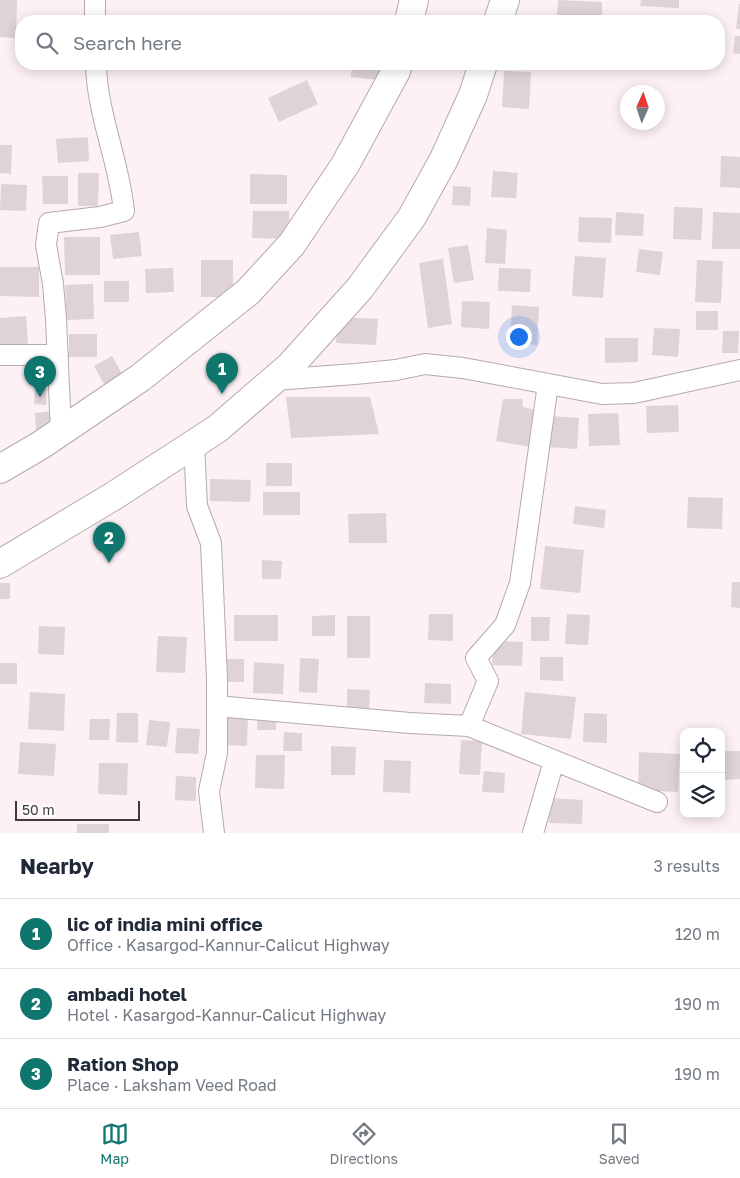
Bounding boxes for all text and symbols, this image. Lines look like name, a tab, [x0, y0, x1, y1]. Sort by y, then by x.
search box	[15, 15, 725, 70]
icon: search	[33, 29, 61, 57]
text: Search here	[73, 31, 182, 54]
north arrow	[620, 85, 665, 130]
your location	[506, 324, 532, 350]
pin: 1	[206, 353, 238, 394]
pin: 3	[24, 356, 56, 397]
pin: 2	[93, 522, 125, 563]
map controls	[680, 728, 725, 818]
button: locate	[680, 728, 725, 773]
button: layers	[680, 773, 725, 818]
scale bar	[15, 798, 140, 821]
text: 50 m	[22, 801, 55, 818]
text: Nearby	[20, 853, 94, 879]
text: 3 results	[653, 856, 720, 876]
text: lic of india mini office	[67, 912, 263, 935]
text: 1	[32, 924, 40, 944]
text: 120 m	[675, 924, 720, 944]
text: Office · Kasargod-Kannur-Calicut Highway	[67, 935, 390, 955]
text: ambadi hotel	[67, 982, 187, 1005]
text: 2	[31, 994, 41, 1014]
text: 190 m	[674, 994, 720, 1014]
text: Hotel · Kasargod-Kannur-Calicut Highway	[67, 1005, 386, 1025]
text: Ration Shop	[67, 1052, 179, 1075]
text: 3	[31, 1064, 41, 1084]
text: 190 m	[674, 1064, 720, 1084]
text: Place · Laksham Veed Road	[67, 1075, 277, 1095]
tab: Map	[100, 1120, 129, 1167]
tab: Directions	[330, 1120, 398, 1167]
tab: Saved	[599, 1120, 640, 1167]

